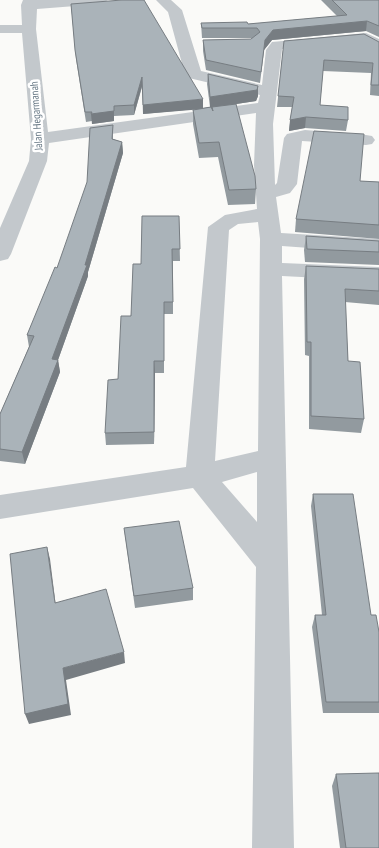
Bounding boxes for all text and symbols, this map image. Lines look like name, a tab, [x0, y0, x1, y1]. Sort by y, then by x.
street label: Jalan Hegarmanah	[27, 81, 45, 152]

